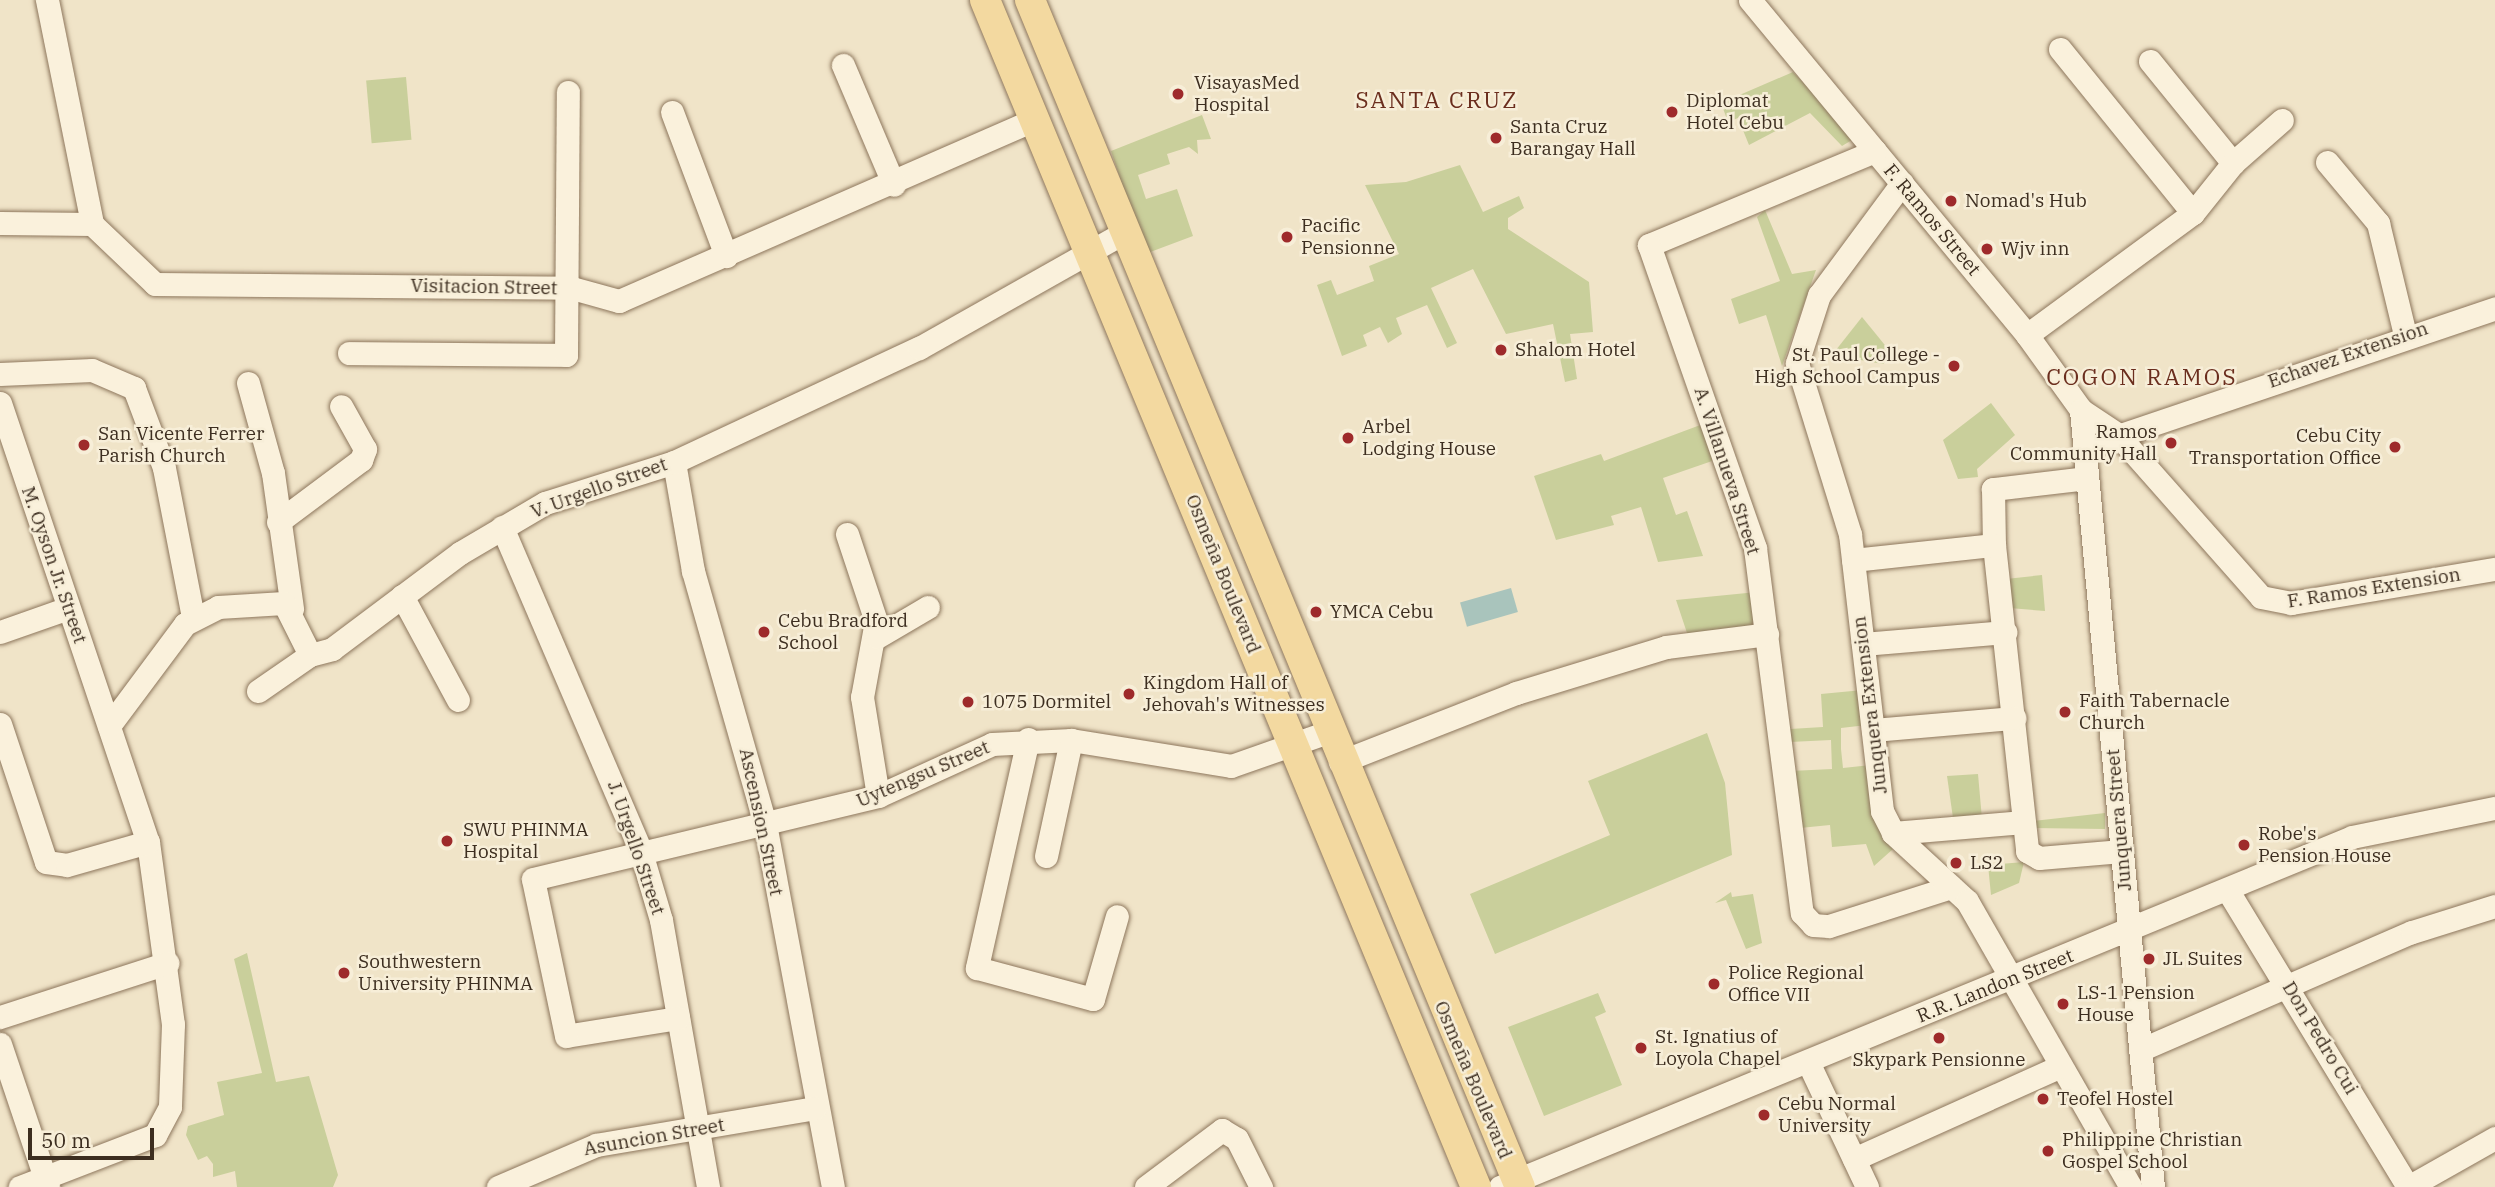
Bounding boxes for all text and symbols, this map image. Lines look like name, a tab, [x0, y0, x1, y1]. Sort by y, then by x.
place label: VisayasMed Hospital	[1194, 72, 1300, 116]
marker: VisayasMed Hospital	[1168, 84, 1188, 104]
district label: SANTA CRUZ	[1357, 85, 1517, 113]
place label: Diplomat Hotel Cebu	[1686, 90, 1784, 134]
marker: Diplomat Hotel Cebu	[1664, 104, 1680, 120]
place label: Santa Cruz Barangay Hall	[1510, 116, 1636, 160]
marker: Santa Cruz Barangay Hall	[1488, 130, 1504, 146]
street label: F. Ramos Street	[1879, 160, 1985, 280]
place label: Nomad's Hub	[1965, 190, 2087, 212]
marker: Nomad's Hub	[1943, 193, 1959, 209]
place label: Pacific Pensionne	[1301, 215, 1395, 259]
marker: Pacific Pensionne	[1279, 229, 1295, 245]
place label: Wjv inn	[2001, 238, 2070, 260]
marker: Wjv inn	[1979, 241, 1995, 257]
street label: Visitacion Street	[410, 274, 558, 300]
street label: Echavez Extension	[2265, 317, 2431, 393]
place label: Shalom Hotel	[1515, 339, 1636, 361]
marker: Shalom Hotel	[1493, 342, 1509, 358]
place label: St. Paul College - High School Campus	[1755, 344, 1940, 388]
marker: St. Paul College - High School Campus	[1946, 358, 1962, 374]
district label: COGON RAMOS	[2048, 362, 2236, 390]
street label: A. Villanueva Street	[1689, 384, 1765, 558]
place label: Arbel Lodging House	[1362, 416, 1496, 460]
place label: Ramos Community Hall	[2010, 421, 2157, 465]
place label: San Vicente Ferrer Parish Church	[98, 423, 264, 467]
place label: Cebu City Transportation Office	[2189, 425, 2381, 469]
marker: Arbel Lodging House	[1340, 430, 1356, 446]
marker: Ramos Community Hall	[2163, 435, 2179, 451]
marker: San Vicente Ferrer Parish Church	[76, 437, 92, 453]
marker: Cebu City Transportation Office	[2387, 439, 2403, 455]
street label: V. Urgello Street	[528, 453, 670, 523]
street label: M. Oyson Jr. Street	[16, 484, 92, 646]
street label: Osmeña Boulevard	[1181, 491, 1265, 657]
street label: F. Ramos Extension	[2286, 563, 2462, 613]
place label: YMCA Cebu	[1330, 601, 1434, 623]
marker: YMCA Cebu	[1308, 604, 1324, 620]
place label: Cebu Bradford School	[778, 610, 908, 654]
street label: Junquera Extension	[1848, 615, 1892, 795]
marker: Cebu Bradford School	[756, 624, 772, 640]
place label: Kingdom Hall of Jehovah's Witnesses	[1143, 672, 1325, 716]
marker: Kingdom Hall of Jehovah's Witnesses	[1121, 686, 1137, 702]
place label: Faith Tabernacle Church	[2079, 690, 2230, 734]
place label: 1075 Dormitel	[982, 691, 1111, 713]
marker: 1075 Dormitel	[960, 694, 976, 710]
marker: Faith Tabernacle Church	[2057, 704, 2073, 720]
street label: Uytengsu Street	[853, 736, 993, 812]
street label: Ascension Street	[734, 746, 788, 898]
street label: Junquera Street	[2101, 748, 2137, 892]
street label: J. Urgello Street	[602, 778, 670, 918]
place label: SWU PHINMA Hospital	[463, 819, 589, 863]
place label: Robe's Pension House	[2258, 823, 2391, 867]
marker: SWU PHINMA Hospital	[437, 831, 457, 851]
marker: Robe's Pension House	[2236, 837, 2252, 853]
place label: LS2	[1970, 852, 2004, 874]
marker: LS2	[1948, 855, 1964, 871]
street label: R.R. Landon Street	[1913, 944, 2077, 1028]
place label: JL Suites	[2163, 948, 2242, 970]
place label: Southwestern University PHINMA	[358, 951, 533, 995]
marker: JL Suites	[2141, 951, 2157, 967]
place label: Police Regional Office VII	[1728, 962, 1864, 1006]
marker: Southwestern University PHINMA	[336, 965, 352, 981]
marker: Police Regional Office VII	[1706, 976, 1722, 992]
street label: Don Pedro Cui	[2277, 977, 2363, 1099]
place label: LS-1 Pension House	[2077, 982, 2195, 1026]
marker: LS-1 Pension House	[2055, 996, 2071, 1012]
street label: Osmeña Boulevard	[1429, 998, 1517, 1162]
place label: St. Ignatius of Loyola Chapel	[1655, 1026, 1780, 1070]
marker: Skypark Pensionne	[1931, 1030, 1947, 1046]
marker: St. Ignatius of Loyola Chapel	[1633, 1040, 1649, 1056]
place label: Skypark Pensionne	[1853, 1049, 2025, 1071]
place label: Teofel Hostel	[2057, 1088, 2173, 1110]
marker: Teofel Hostel	[2035, 1091, 2051, 1107]
place label: Cebu Normal University	[1778, 1093, 1896, 1137]
marker: Cebu Normal University	[1756, 1107, 1772, 1123]
street label: Asuncion Street	[582, 1113, 726, 1161]
scale bar	[32, 1114, 158, 1158]
text: 50 m	[41, 1126, 91, 1154]
place label: Philippine Christian Gospel School	[2062, 1129, 2242, 1173]
marker: Philippine Christian Gospel School	[2040, 1143, 2056, 1159]

